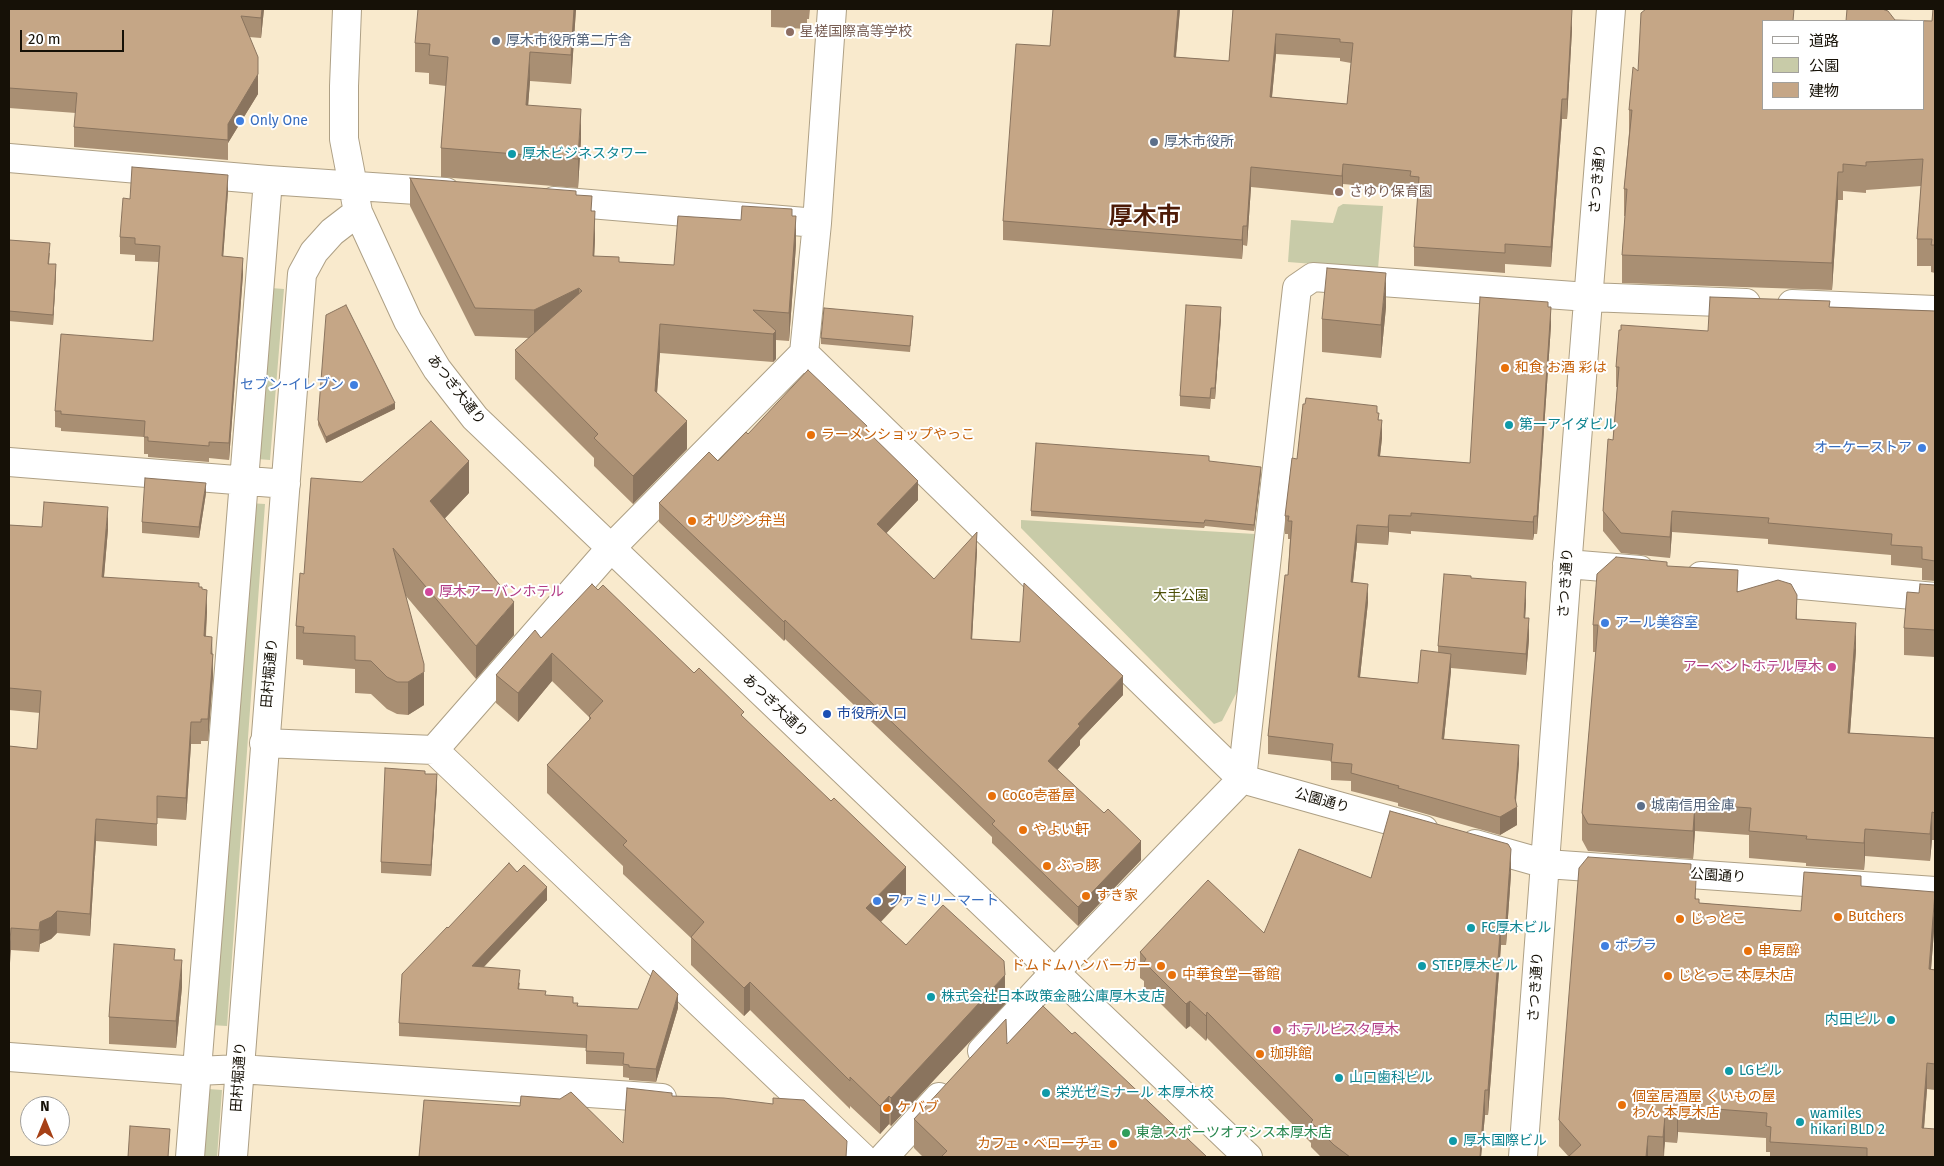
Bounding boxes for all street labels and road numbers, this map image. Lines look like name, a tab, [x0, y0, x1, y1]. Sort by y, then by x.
street label: さつき通り	[1587, 143, 1609, 215]
street label: あつぎ大通り	[424, 352, 488, 428]
street label: さつき通り	[1555, 547, 1577, 619]
street label: 田村堀通り	[259, 637, 281, 709]
street label: あつぎ大通り	[739, 671, 811, 741]
street label: 公園通り	[1293, 785, 1351, 817]
street label: 公園通り	[1689, 866, 1747, 886]
street label: さつき通り	[1525, 951, 1547, 1023]
street label: 田村堀通り	[228, 1041, 250, 1113]

